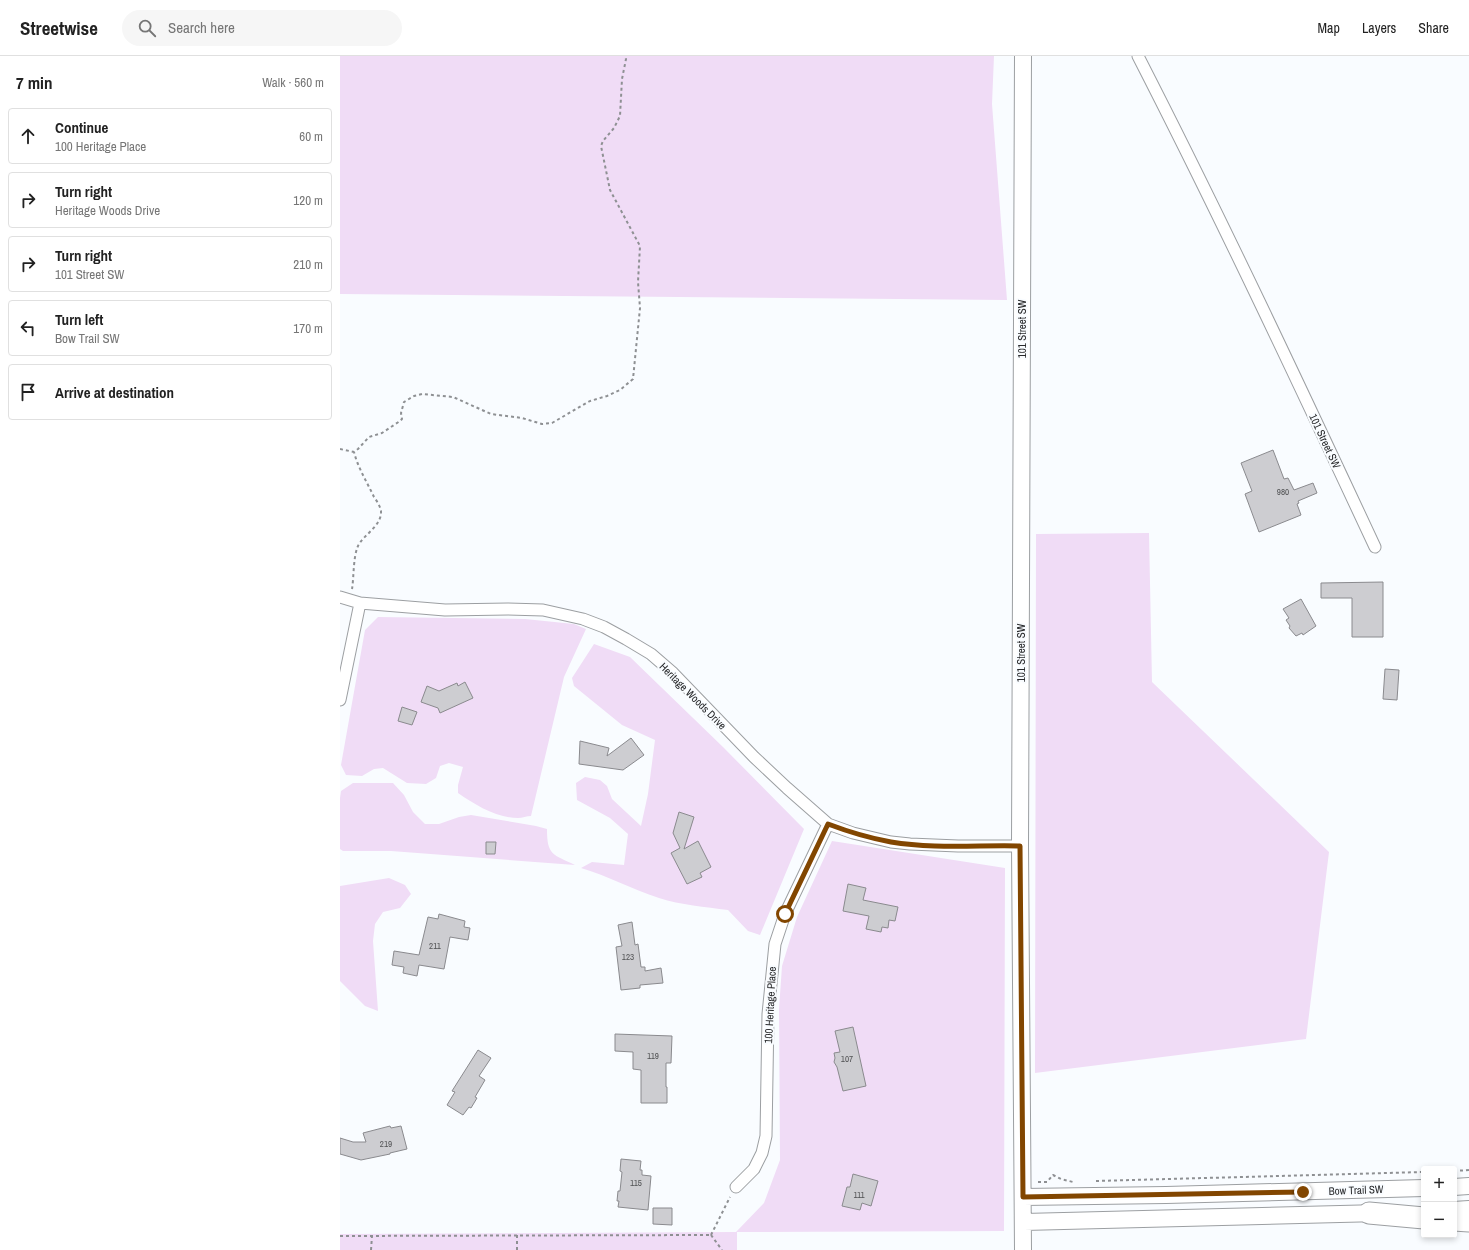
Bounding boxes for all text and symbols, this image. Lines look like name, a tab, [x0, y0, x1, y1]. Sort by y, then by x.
search box	[122, 10, 402, 46]
text: Streetwise	[20, 15, 98, 41]
icon: search	[136, 17, 158, 39]
text: Search here	[168, 17, 235, 38]
text: Map	[1318, 19, 1340, 37]
text: Layers	[1362, 19, 1396, 37]
text: Share	[1418, 19, 1449, 37]
text: 7 min	[16, 71, 52, 94]
text: Walk · 560 m	[262, 74, 324, 91]
text: Continue	[55, 117, 108, 138]
icon: ahead	[17, 125, 39, 147]
text: 60 m	[299, 128, 323, 145]
text: 100 Heritage Place	[55, 138, 146, 155]
text: Turn right	[55, 181, 112, 202]
icon: right	[17, 189, 39, 211]
text: 120 m	[293, 192, 323, 209]
text: Heritage Woods Drive	[55, 202, 160, 219]
text: Turn right	[55, 245, 112, 266]
icon: right	[17, 253, 39, 275]
text: 210 m	[293, 256, 323, 273]
text: 101 Street SW	[55, 266, 124, 283]
street label: 101 Street SW	[1015, 299, 1029, 358]
text: Turn left	[55, 309, 103, 330]
icon: left	[17, 317, 39, 339]
text: 170 m	[293, 320, 323, 337]
text: Bow Trail SW	[55, 330, 120, 347]
icon: arrive	[17, 381, 39, 403]
text: Arrive at destination	[55, 382, 174, 403]
street label: 101 Street SW	[1306, 411, 1344, 471]
house number: 980	[1277, 486, 1289, 498]
street label: 101 Street SW	[1014, 623, 1028, 682]
street label: Heritage Woods Drive	[657, 660, 729, 732]
route start	[776, 905, 794, 923]
house number: 211	[429, 940, 441, 952]
house number: 123	[622, 951, 634, 963]
street label: 100 Heritage Place	[761, 966, 779, 1044]
house number: 119	[647, 1050, 659, 1062]
house number: 107	[841, 1053, 853, 1065]
house number: 219	[380, 1138, 392, 1150]
map controls	[1421, 1166, 1457, 1238]
button: +	[1421, 1166, 1457, 1202]
house number: 115	[630, 1177, 642, 1189]
street label: Bow Trail SW	[1328, 1182, 1384, 1198]
route end	[1294, 1183, 1312, 1201]
house number: 111	[853, 1189, 865, 1201]
button: −	[1421, 1202, 1457, 1238]

